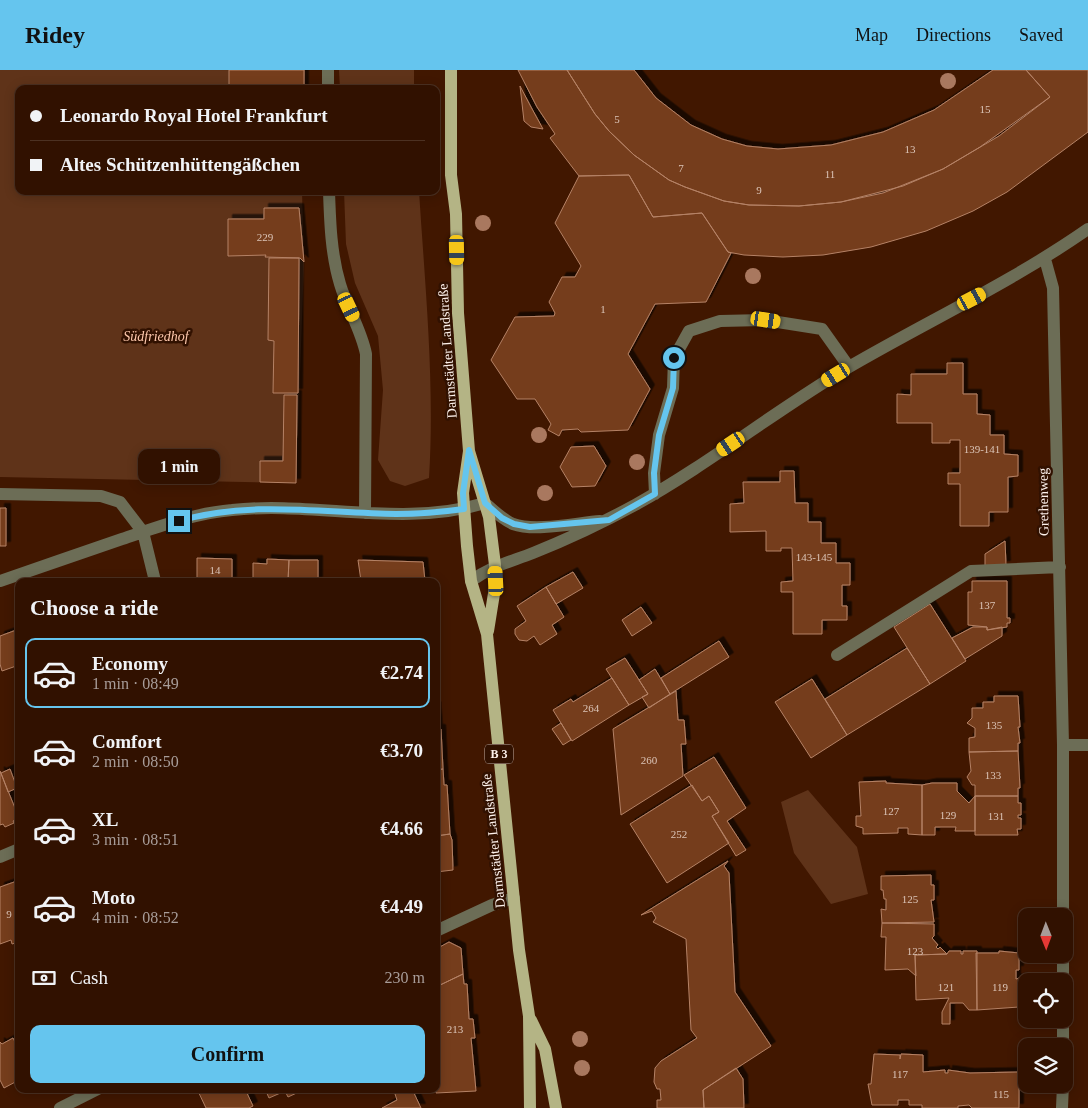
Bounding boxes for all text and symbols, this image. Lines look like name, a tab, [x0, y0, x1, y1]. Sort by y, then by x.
text: Ridey	[25, 22, 85, 48]
text: Map	[855, 25, 888, 45]
text: Directions	[916, 25, 991, 45]
text: Saved	[1019, 25, 1063, 45]
house number: 15	[980, 103, 991, 115]
text: Leonardo Royal Hotel Frankfurt	[60, 105, 328, 126]
house number: 5	[614, 113, 620, 125]
house number: 13	[905, 143, 916, 155]
text: Altes Schützenhüttengäßchen	[60, 154, 300, 175]
house number: 7	[678, 162, 684, 174]
house number: 11	[825, 168, 835, 180]
house number: 9	[756, 184, 762, 196]
house number: 229	[257, 231, 274, 243]
car	[449, 235, 464, 265]
street label: Darmstädter Landstraße	[435, 283, 460, 419]
car	[955, 285, 988, 313]
car	[335, 290, 362, 324]
house number: 1	[600, 303, 606, 315]
car	[750, 310, 781, 330]
park label: Südfriedhof	[123, 329, 191, 344]
route start	[663, 347, 685, 369]
car	[819, 361, 852, 389]
car	[714, 429, 747, 459]
house number: 139-141	[964, 443, 1000, 455]
callout: 1 min	[138, 448, 220, 484]
text: 1 min	[160, 458, 198, 475]
street label: Grethenweg	[1035, 468, 1052, 536]
route end	[168, 510, 190, 532]
house number: 143-145	[796, 551, 833, 563]
house number: 14	[210, 564, 221, 576]
car	[487, 566, 504, 596]
text: Choose a ride	[30, 595, 158, 620]
house number: 137	[979, 599, 996, 611]
icon: car	[32, 651, 77, 696]
text: Economy	[92, 653, 168, 674]
text: €2.74	[380, 662, 423, 683]
text: 1 min · 08:49	[92, 675, 179, 692]
house number: 264	[583, 702, 600, 714]
house number: 135	[986, 719, 1003, 731]
icon: car	[32, 729, 77, 774]
text: Comfort	[92, 731, 162, 752]
text: €3.70	[380, 740, 423, 761]
road number: B 3	[485, 744, 513, 764]
text: 2 min · 08:50	[92, 753, 179, 770]
house number: 260	[641, 754, 658, 766]
house number: 133	[985, 769, 1002, 781]
street label: Darmstädter Landstraße	[479, 773, 508, 909]
house number: 127	[883, 805, 900, 817]
icon: car	[32, 807, 77, 852]
text: XL	[92, 809, 118, 830]
house number: 129	[940, 809, 957, 821]
house number: 131	[988, 810, 1004, 822]
text: €4.66	[380, 818, 423, 839]
house number: 252	[671, 828, 687, 840]
text: 3 min · 08:51	[92, 831, 179, 848]
icon: car	[32, 885, 77, 930]
text: Moto	[92, 887, 135, 908]
house number: 125	[902, 893, 919, 905]
text: €4.49	[380, 896, 423, 917]
house number: 9	[6, 908, 12, 920]
north arrow	[1018, 908, 1072, 962]
map controls	[1018, 908, 1073, 1093]
text: 4 min · 08:52	[92, 909, 179, 926]
house number: 123	[907, 945, 924, 957]
icon: cash	[30, 964, 58, 992]
text: Cash	[70, 967, 108, 988]
text: 230 m	[385, 969, 425, 986]
button: locate	[1018, 973, 1073, 1028]
house number: 121	[938, 981, 954, 993]
house number: 119	[992, 981, 1009, 993]
house number: 213	[447, 1023, 464, 1035]
button: Confirm	[30, 1025, 425, 1083]
button: layers	[1018, 1038, 1073, 1093]
house number: 117	[892, 1068, 909, 1080]
house number: 115	[993, 1088, 1010, 1100]

